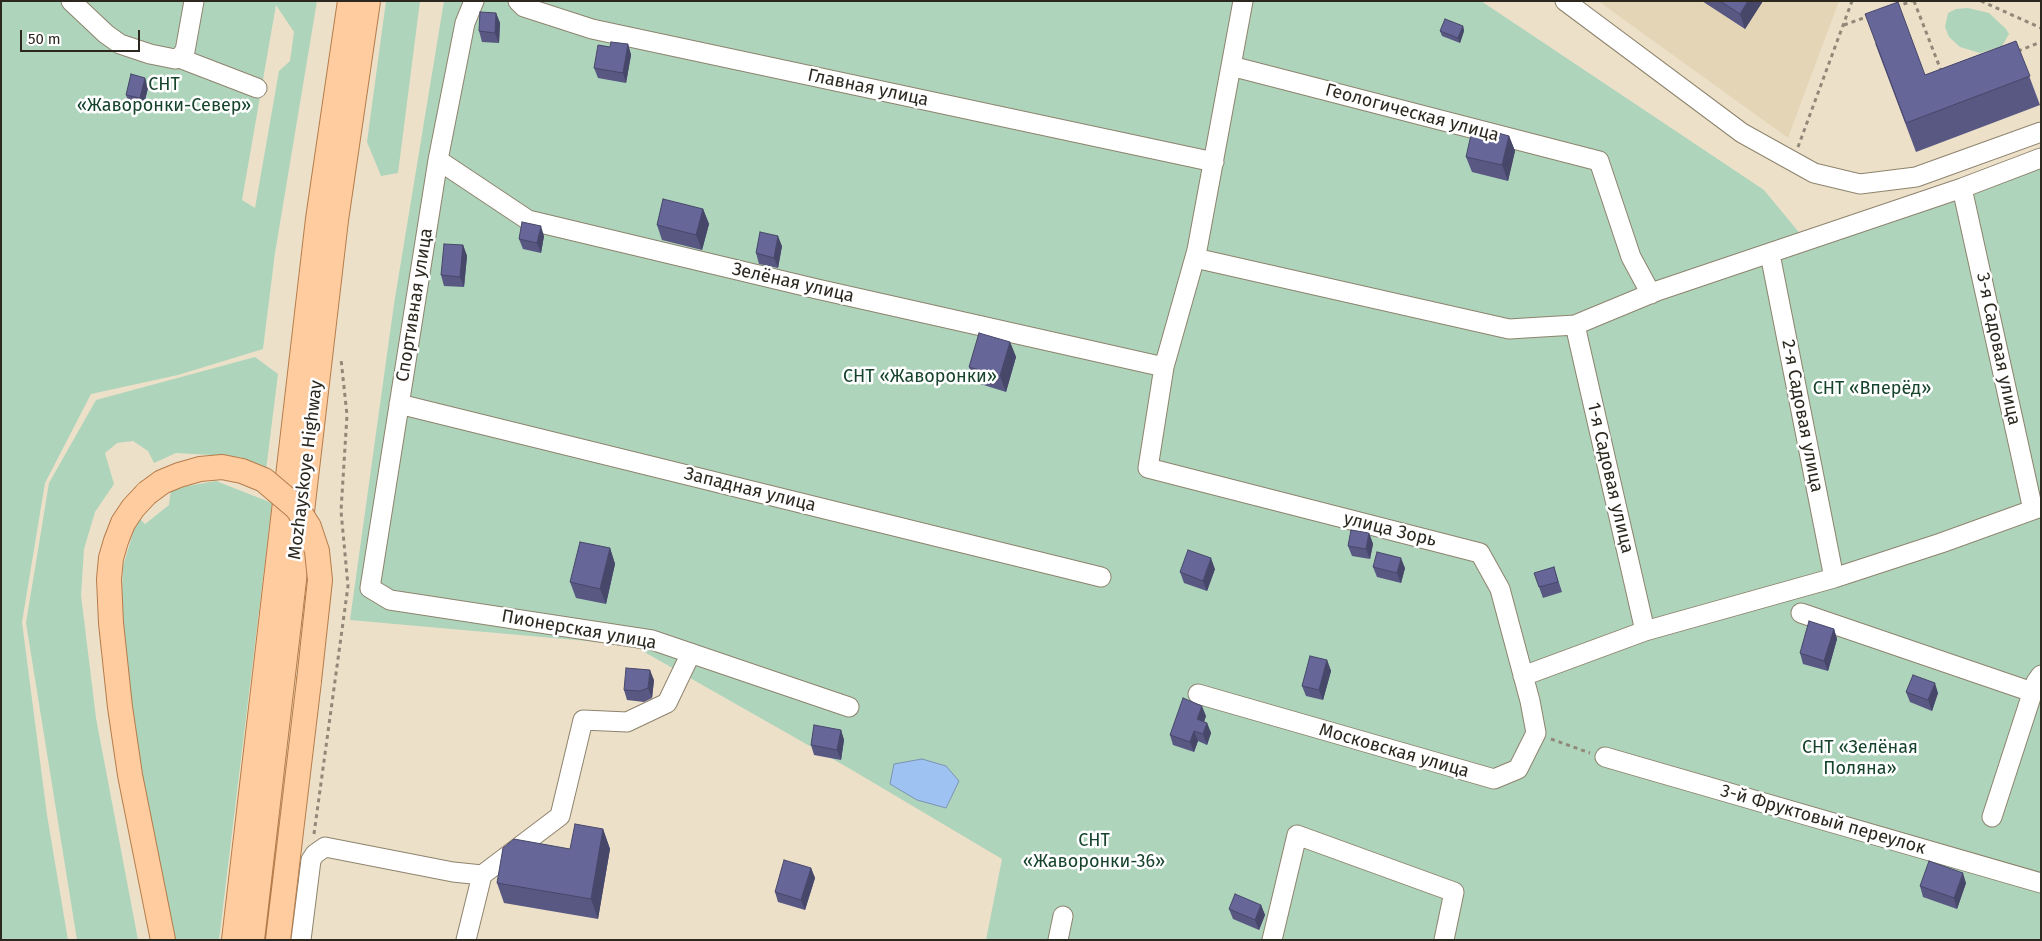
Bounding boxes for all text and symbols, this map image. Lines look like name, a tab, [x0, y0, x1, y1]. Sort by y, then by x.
scale bar	[22, 20, 142, 52]
text: 50 m	[28, 30, 61, 48]
street label: Главная улица	[806, 65, 930, 111]
park label: СНТ «Жаворонки-Север»	[77, 74, 251, 116]
street label: Геологическая улица	[1323, 79, 1501, 147]
street label: Спортивная улица	[392, 226, 438, 384]
street label: Зелёная улица	[730, 258, 856, 308]
street label: 3-я Садовая улица	[1971, 271, 2025, 427]
street label: 2-я Садовая улица	[1777, 338, 1827, 494]
park label: СНТ «Жаворонки»	[843, 366, 997, 388]
park label: СНТ «Вперёд»	[1813, 378, 1931, 400]
street label: Mozhayskoye Highway	[284, 379, 328, 561]
street label: 1-я Садовая улица	[1582, 400, 1638, 556]
street label: Западная улица	[682, 463, 818, 517]
street label: улица Зорь	[1341, 508, 1439, 552]
street label: Пионерская улица	[500, 606, 658, 654]
street label: Московская улица	[1316, 719, 1472, 783]
park label: СНТ «Зелёная Поляна»	[1802, 737, 1918, 780]
street label: 3-й Фруктовый переулок	[1718, 780, 1928, 860]
park label: СНТ «Жаворонки-36»	[1023, 830, 1165, 872]

